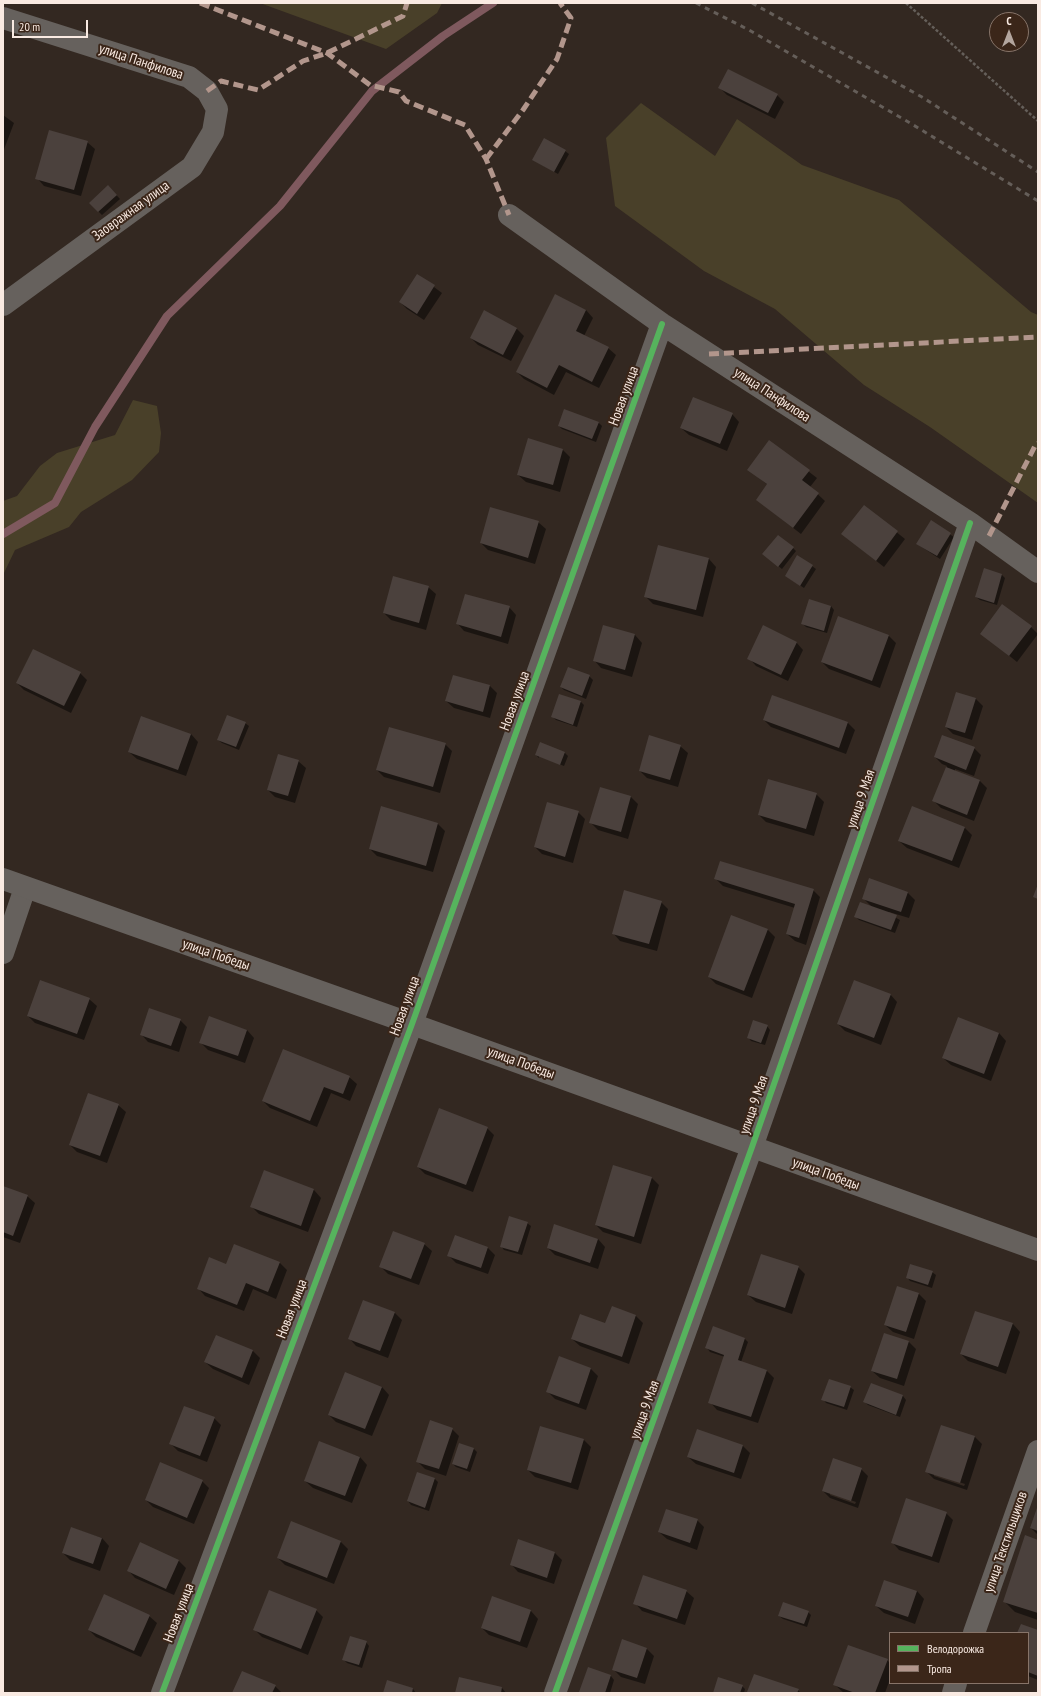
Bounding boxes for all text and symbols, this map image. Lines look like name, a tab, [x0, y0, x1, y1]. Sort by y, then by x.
scale bar	[14, 12, 90, 38]
north arrow	[989, 12, 1029, 52]
text: С	[1006, 14, 1012, 28]
text: 20 m	[19, 19, 40, 34]
street label: улица Панфилова	[97, 40, 185, 84]
street label: Заовражная улица	[89, 177, 173, 245]
street label: Новая улица	[606, 364, 642, 428]
street label: улица Панфилова	[731, 364, 813, 426]
street label: Новая улица	[497, 669, 533, 733]
street label: улица 9 Мая	[843, 767, 879, 831]
street label: улица Победы	[180, 936, 252, 974]
street label: Новая улица	[387, 974, 423, 1038]
street label: улица Победы	[485, 1043, 557, 1083]
street label: улица 9 Мая	[736, 1073, 772, 1137]
street label: улица Победы	[790, 1154, 862, 1194]
street label: Новая улица	[273, 1277, 311, 1341]
street label: улица 9 Мая	[627, 1379, 663, 1441]
street label: улица Текстильщиков	[981, 1489, 1031, 1595]
street label: Новая улица	[160, 1581, 198, 1645]
legend	[889, 1632, 1029, 1684]
text: Велодорожка	[927, 1641, 984, 1656]
text: Тропа	[927, 1661, 952, 1676]

